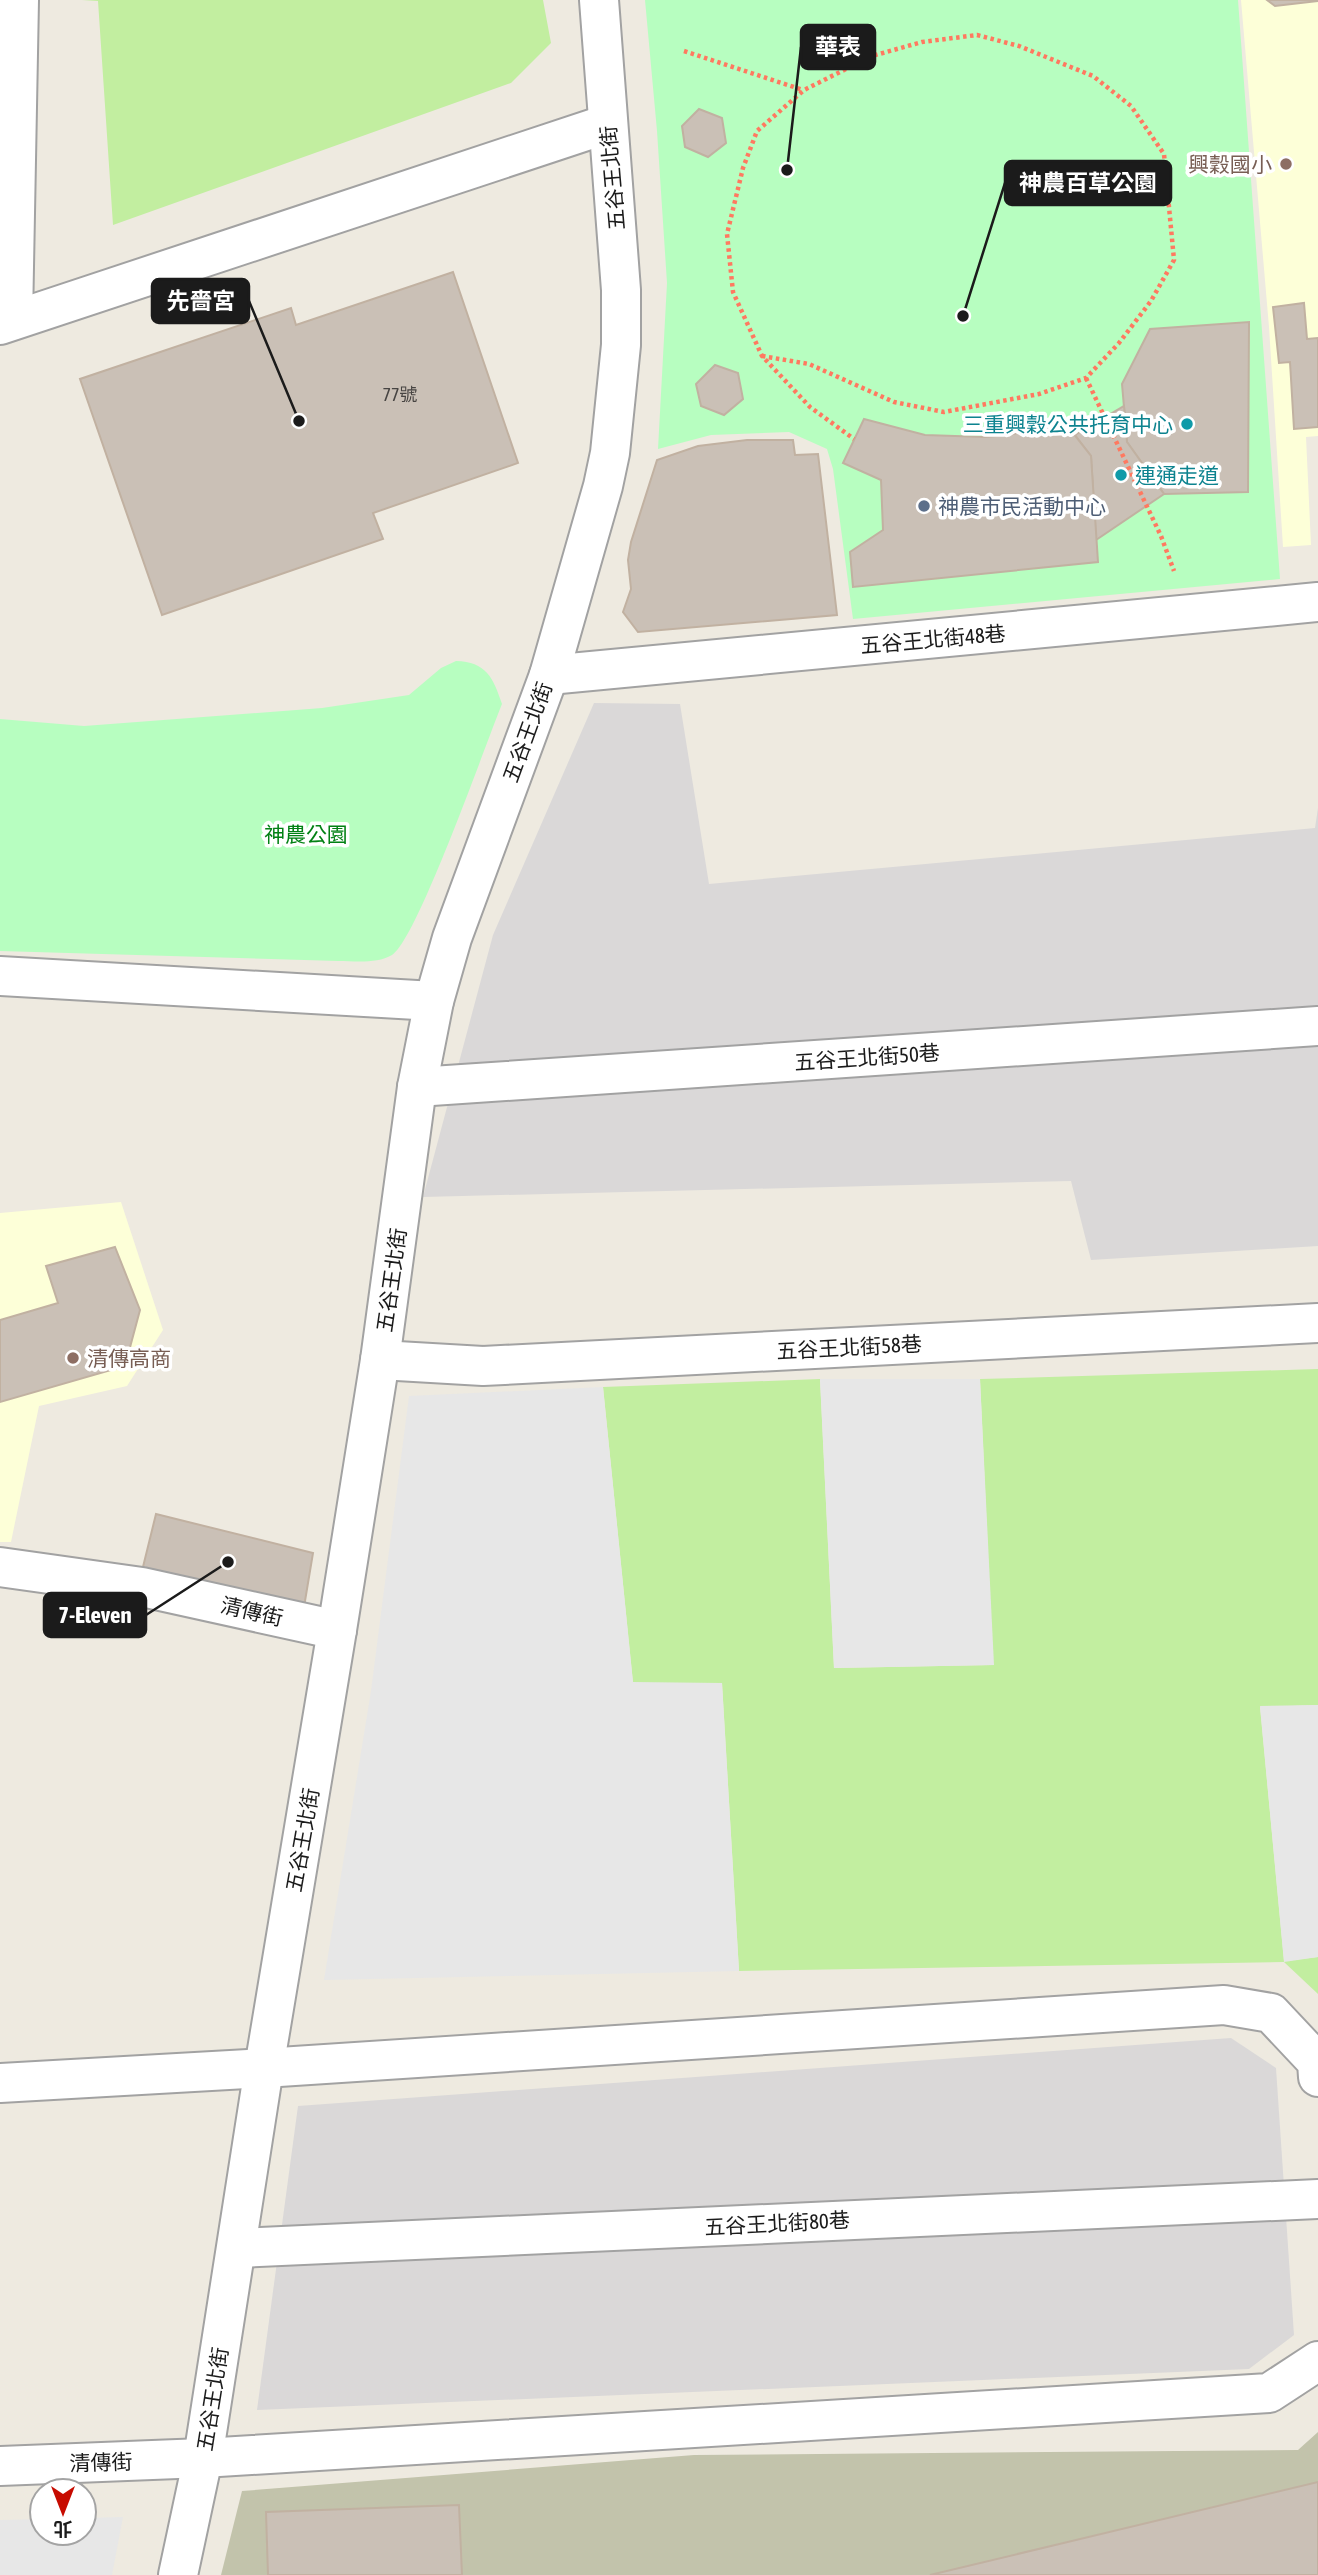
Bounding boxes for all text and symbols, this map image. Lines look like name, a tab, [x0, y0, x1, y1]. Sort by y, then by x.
callout: 華表	[801, 25, 875, 69]
text: 華表	[815, 34, 861, 60]
street label: 五谷王北街	[595, 125, 629, 231]
place label: 興穀國小	[1188, 152, 1272, 176]
marker: 興穀國小	[1278, 156, 1294, 172]
callout: 神農百草公園	[1005, 161, 1171, 205]
text: 神農百草公園	[1019, 170, 1157, 196]
callout: 先嗇宮	[152, 279, 249, 323]
text: 先嗇宮	[167, 288, 236, 314]
house number: 77號	[383, 384, 417, 405]
place label: 三重興穀公共托育中心	[963, 412, 1173, 436]
marker: 三重興穀公共托育中心	[1179, 416, 1195, 432]
place label: 連通走道	[1135, 463, 1219, 487]
marker: 連通走道	[1113, 467, 1129, 483]
place label: 神農市民活動中心	[938, 494, 1106, 518]
marker: 神農市民活動中心	[916, 498, 932, 514]
street label: 五谷王北街48巷	[859, 621, 1007, 657]
street label: 五谷王北街	[498, 679, 556, 785]
park label: 神農公園	[264, 822, 348, 846]
street label: 五谷王北街50巷	[793, 1040, 941, 1074]
street label: 五谷王北街	[372, 1226, 410, 1334]
street label: 五谷王北街58巷	[776, 1331, 922, 1363]
place label: 清傳高商	[87, 1346, 171, 1370]
marker: 清傳高商	[65, 1350, 81, 1366]
street label: 清傳街	[219, 1592, 285, 1630]
callout: 7-Eleven	[44, 1593, 146, 1637]
text: 7-Eleven	[58, 1602, 132, 1628]
street label: 五谷王北街	[281, 1786, 323, 1894]
street label: 五谷王北街80巷	[704, 2207, 850, 2239]
street label: 五谷王北街	[192, 2345, 232, 2453]
street label: 清傳街	[69, 2449, 133, 2475]
north arrow	[28, 2477, 98, 2547]
text: 北	[53, 2518, 73, 2540]

